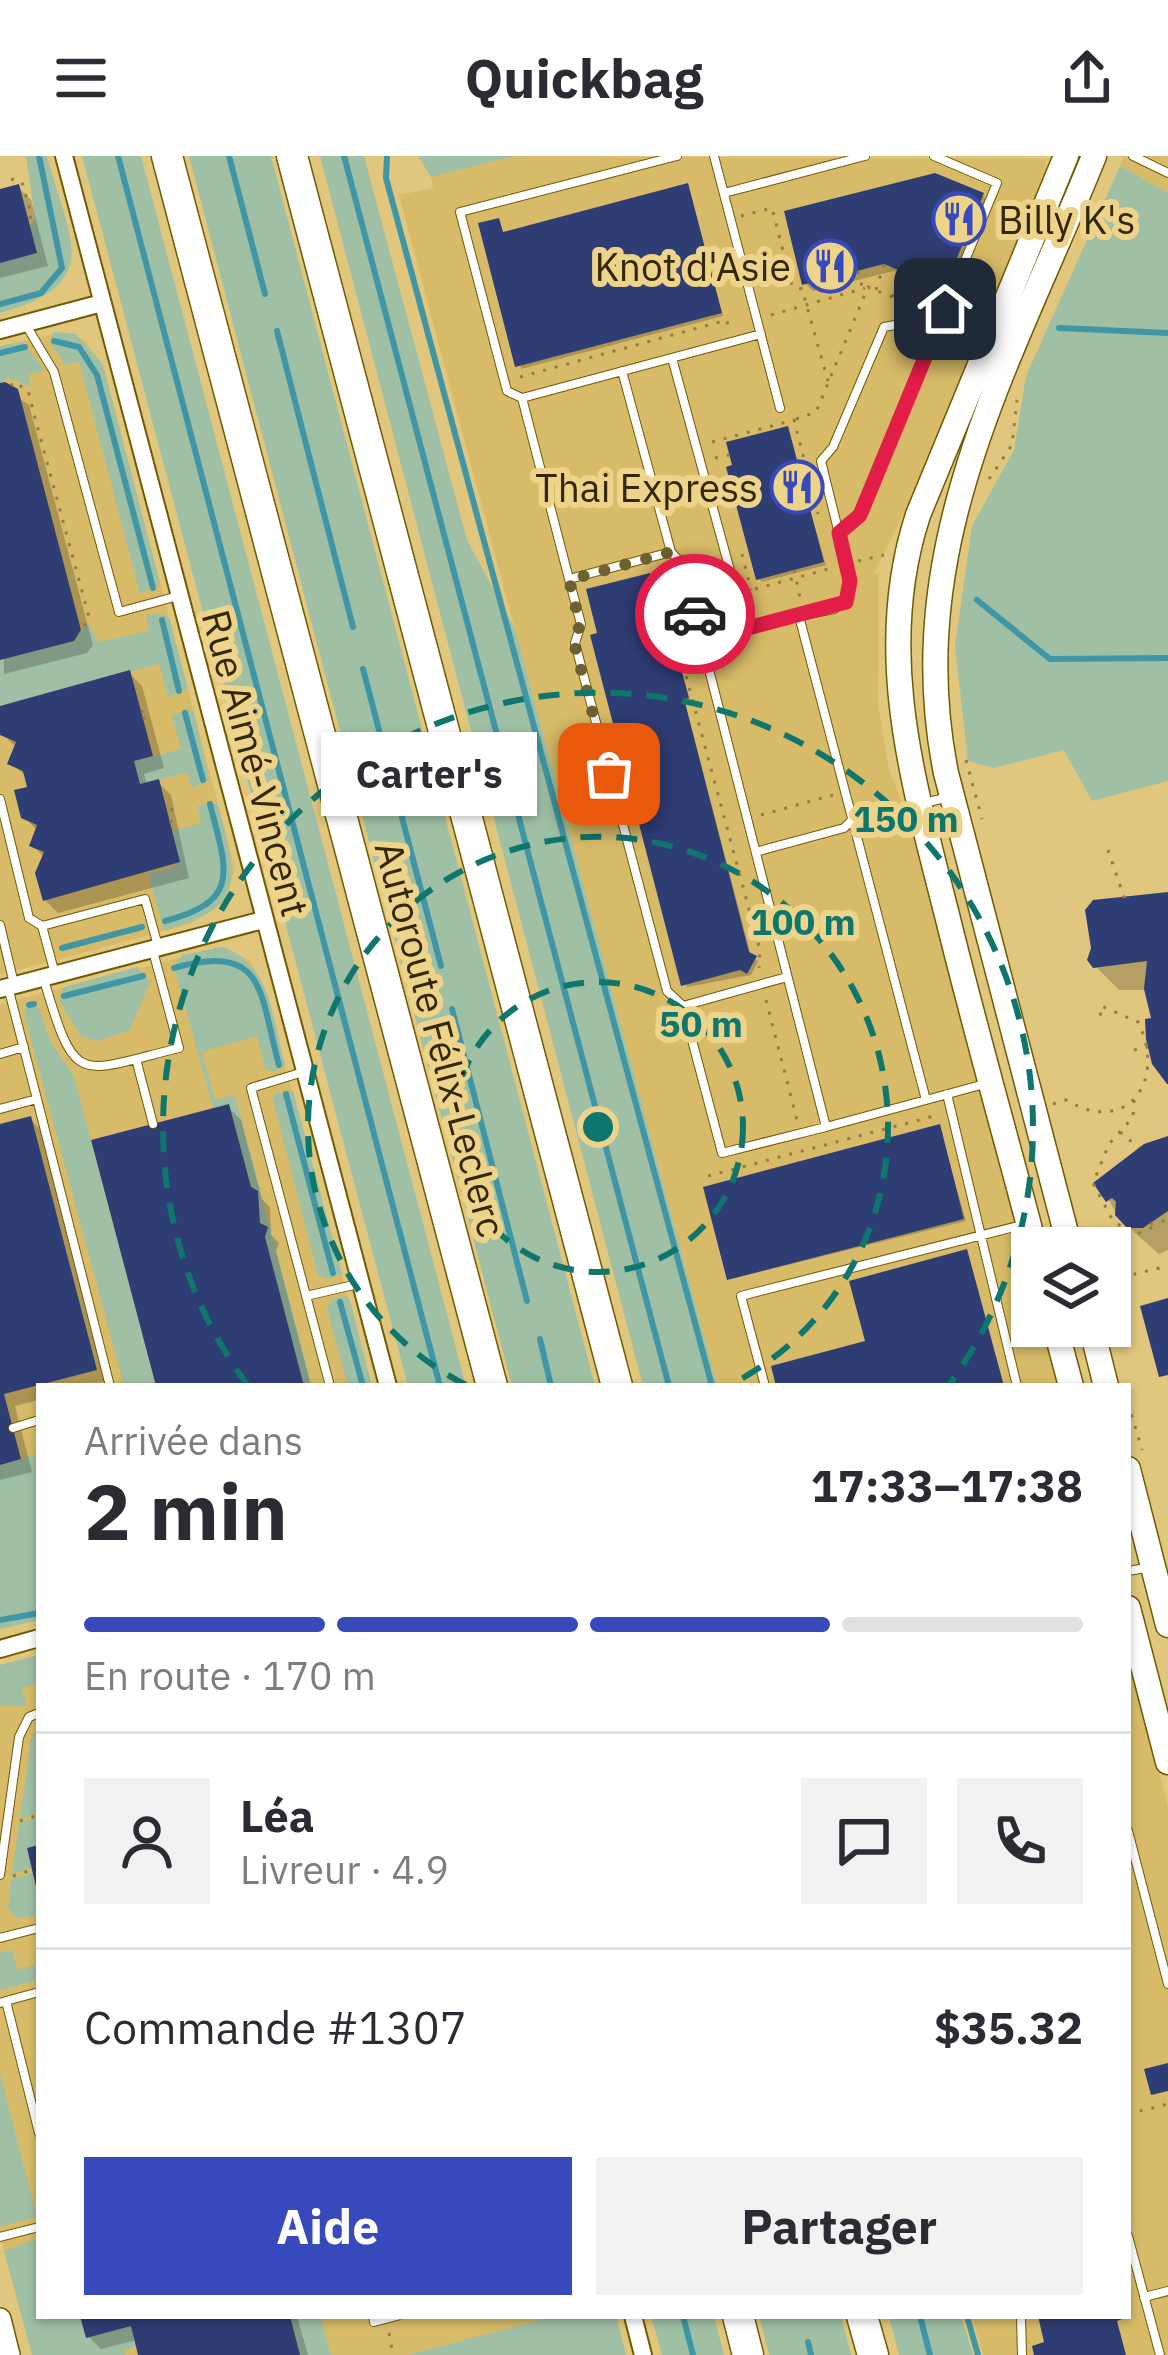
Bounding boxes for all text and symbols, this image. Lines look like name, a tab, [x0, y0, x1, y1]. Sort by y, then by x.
text: Quickbag	[465, 43, 703, 113]
icon: menu	[48, 45, 114, 111]
icon: share	[1054, 45, 1120, 111]
restaurant icon: Billy K's	[931, 191, 987, 247]
place label: Billy K's	[998, 194, 1135, 245]
restaurant icon: Knot d'Asie	[802, 238, 858, 294]
place label: Knot d'Asie	[595, 241, 791, 292]
pin	[894, 258, 996, 360]
icon: home	[912, 276, 978, 342]
restaurant icon: Thai Express	[769, 459, 825, 515]
place label: Thai Express	[535, 462, 758, 513]
courier	[635, 554, 755, 674]
icon: car	[662, 581, 728, 647]
street label: Rue Aimé-Vincent	[191, 604, 321, 922]
pin	[558, 723, 660, 825]
callout: Carter's	[321, 732, 537, 816]
icon: bag	[576, 741, 642, 807]
text: Carter's	[355, 748, 503, 799]
text: 150 m	[853, 795, 959, 842]
street label: Autoroute Félix-Leclerc	[364, 836, 518, 1242]
text: 100 m	[750, 898, 856, 945]
text: 50 m	[659, 1000, 743, 1047]
centre of rings	[577, 1106, 619, 1148]
map controls	[1011, 1227, 1131, 1347]
button: layers	[1011, 1227, 1131, 1347]
text: Arrivée dans	[84, 1415, 303, 1466]
text: 17:33–17:38	[811, 1456, 1083, 1514]
text: 2 min	[84, 1460, 288, 1561]
text: En route · 170 m	[84, 1650, 376, 1701]
button: person	[84, 1778, 210, 1904]
button: chat	[801, 1778, 927, 1904]
button: phone	[957, 1778, 1083, 1904]
text: Léa	[240, 1786, 314, 1844]
text: Livreur · 4.9	[240, 1844, 449, 1895]
text: Commande #1307	[84, 1998, 467, 2056]
text: $35.32	[934, 1998, 1083, 2056]
button: Aide	[84, 2157, 572, 2295]
button: Partager	[596, 2157, 1083, 2295]

